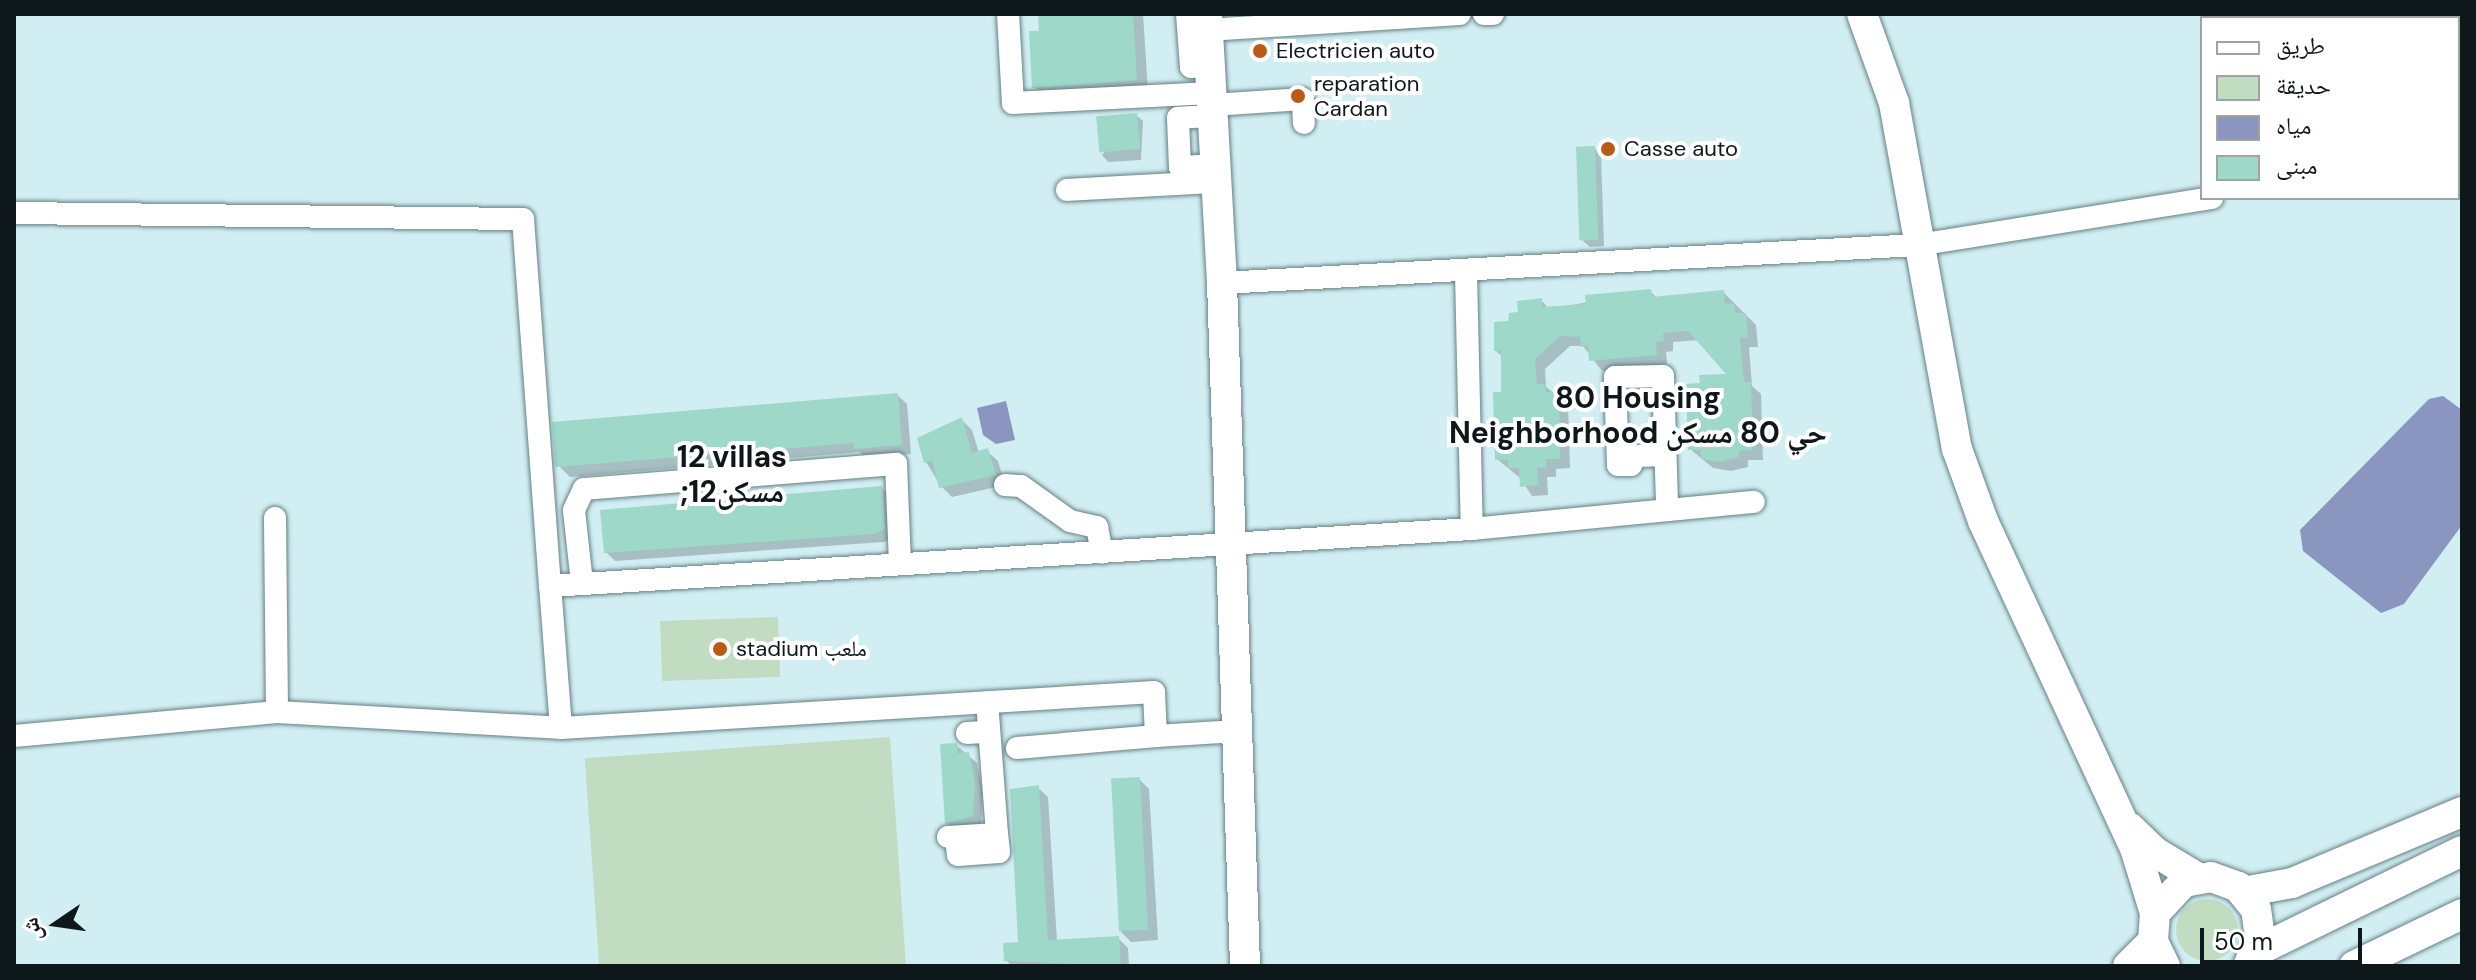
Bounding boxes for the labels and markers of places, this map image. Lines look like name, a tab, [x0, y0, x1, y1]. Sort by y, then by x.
place label: Electricien auto	[1276, 38, 1435, 64]
marker: Electricien auto	[1251, 42, 1269, 60]
place label: reparation Cardan	[1314, 70, 1419, 122]
marker: reparation Cardan	[1289, 87, 1307, 105]
place label: Casse auto	[1624, 136, 1738, 162]
marker: Casse auto	[1599, 140, 1617, 158]
place label: stadium ملعب	[736, 636, 867, 662]
marker: stadium ملعب	[711, 640, 729, 658]

